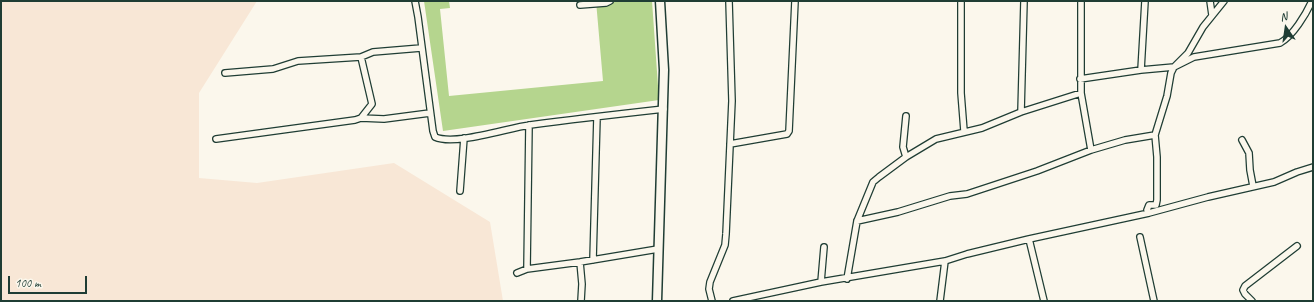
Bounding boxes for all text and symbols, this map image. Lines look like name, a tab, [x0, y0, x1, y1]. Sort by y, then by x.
north arrow	[1266, 8, 1306, 48]
text: N	[1278, 9, 1288, 24]
scale bar	[10, 268, 89, 294]
text: 100 m	[15, 275, 41, 291]

